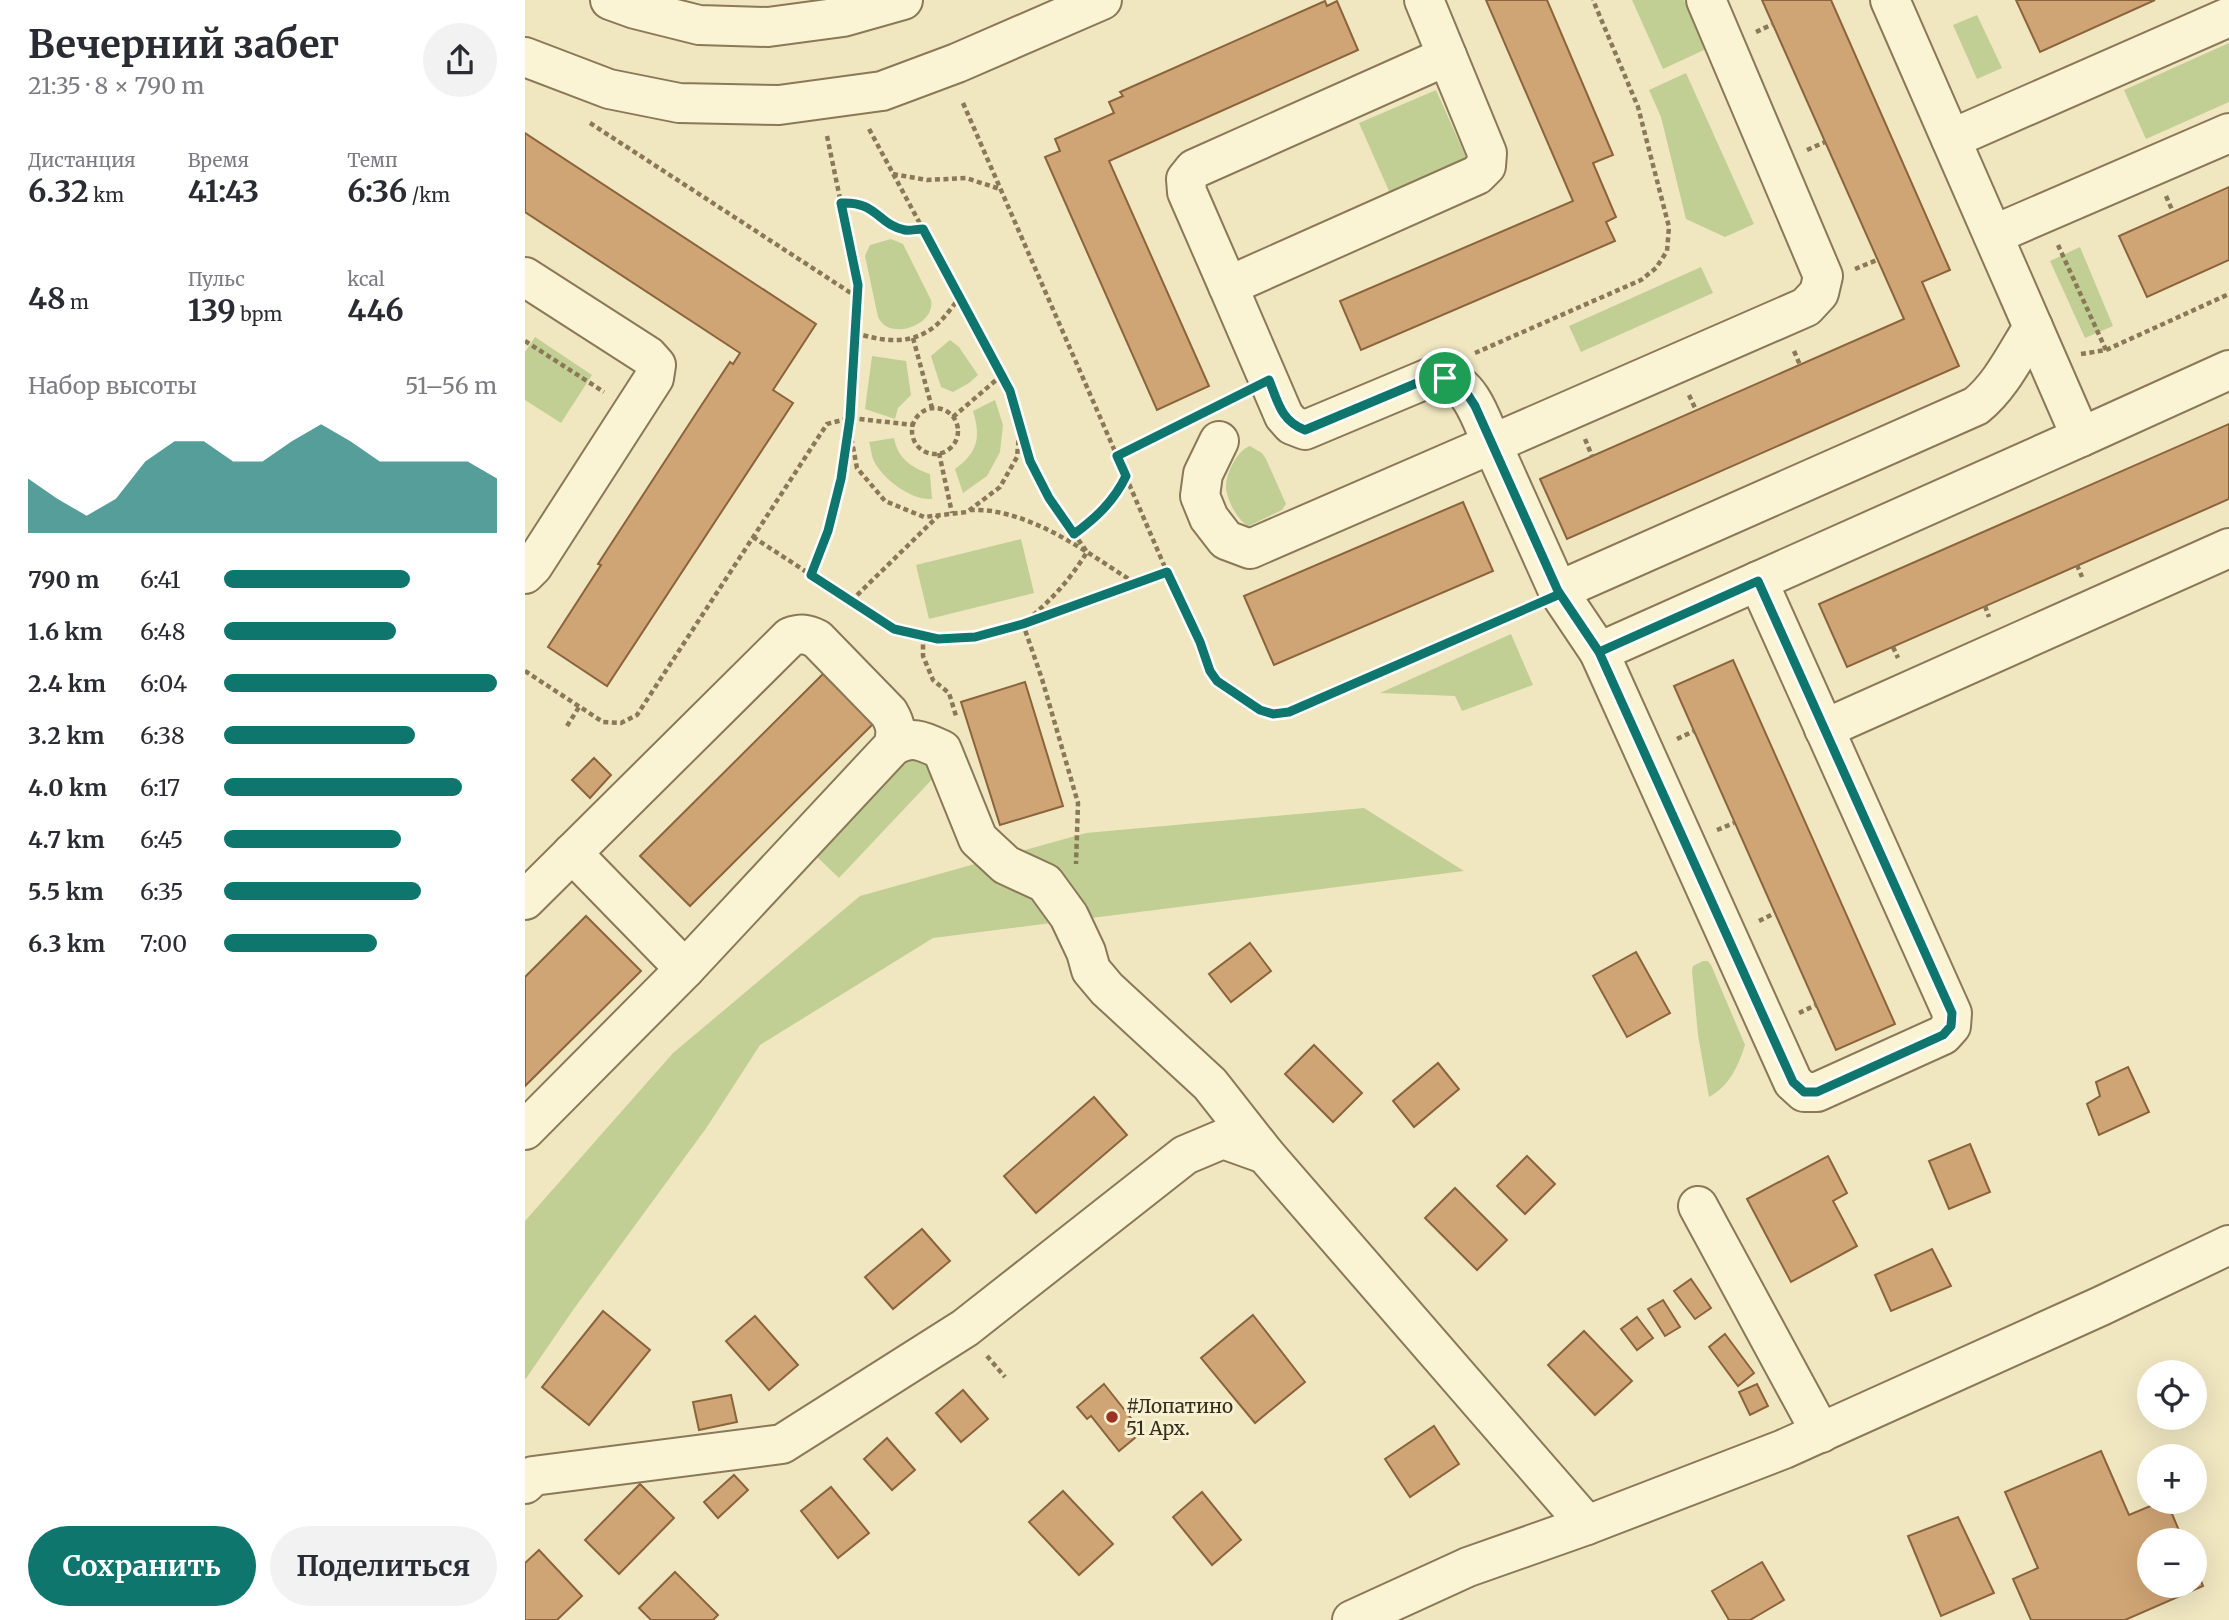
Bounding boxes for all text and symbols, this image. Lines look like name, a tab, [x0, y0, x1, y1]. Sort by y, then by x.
text: Вечерний забег	[28, 21, 339, 68]
button: share	[423, 23, 497, 97]
text: 21:35 · 8 × 790 m	[28, 71, 204, 100]
text: Дистанция	[28, 148, 136, 172]
text: Время	[188, 148, 249, 172]
text: Темп	[347, 148, 398, 172]
text: 6.32	[28, 172, 89, 210]
text: 41:43	[188, 172, 259, 210]
text: 6:36	[347, 172, 407, 210]
text: km	[89, 183, 124, 207]
text: /km	[407, 183, 450, 207]
text: Пульс	[188, 267, 245, 291]
text: kcal	[347, 267, 385, 291]
text: 48	[28, 279, 66, 317]
text: m	[66, 290, 89, 314]
text: 139	[188, 291, 236, 329]
text: 446	[347, 291, 404, 329]
text: bpm	[236, 302, 282, 326]
pin	[1415, 348, 1475, 408]
icon: arrive	[1426, 359, 1464, 397]
text: Набор высоты	[28, 371, 197, 400]
text: 51–56 m	[405, 371, 497, 400]
text: 790 m	[28, 565, 99, 594]
text: 6:41	[140, 565, 181, 594]
text: 1.6 km	[28, 617, 103, 646]
text: 6:48	[140, 617, 185, 646]
text: 2.4 km	[28, 669, 106, 698]
text: 6:04	[140, 669, 187, 698]
text: 3.2 km	[28, 721, 105, 750]
text: 6:38	[140, 721, 185, 750]
text: 4.0 km	[28, 773, 107, 802]
text: 6:17	[140, 773, 180, 802]
text: 4.7 km	[28, 825, 105, 854]
text: 6:45	[140, 825, 183, 854]
text: 5.5 km	[28, 877, 104, 906]
text: 6:35	[140, 877, 183, 906]
text: 6.3 km	[28, 929, 105, 958]
text: 7:00	[140, 929, 187, 958]
map controls	[2137, 1360, 2207, 1598]
button: locate	[2137, 1360, 2207, 1430]
place label: #Лопатино 51 Арх.	[1126, 1394, 1233, 1440]
marker: #Лопатино 51 Арх.	[1104, 1409, 1120, 1425]
button: +	[2137, 1444, 2207, 1514]
button: Сохранить	[28, 1526, 256, 1606]
button: Поделиться	[270, 1526, 497, 1606]
button: −	[2137, 1528, 2207, 1598]

